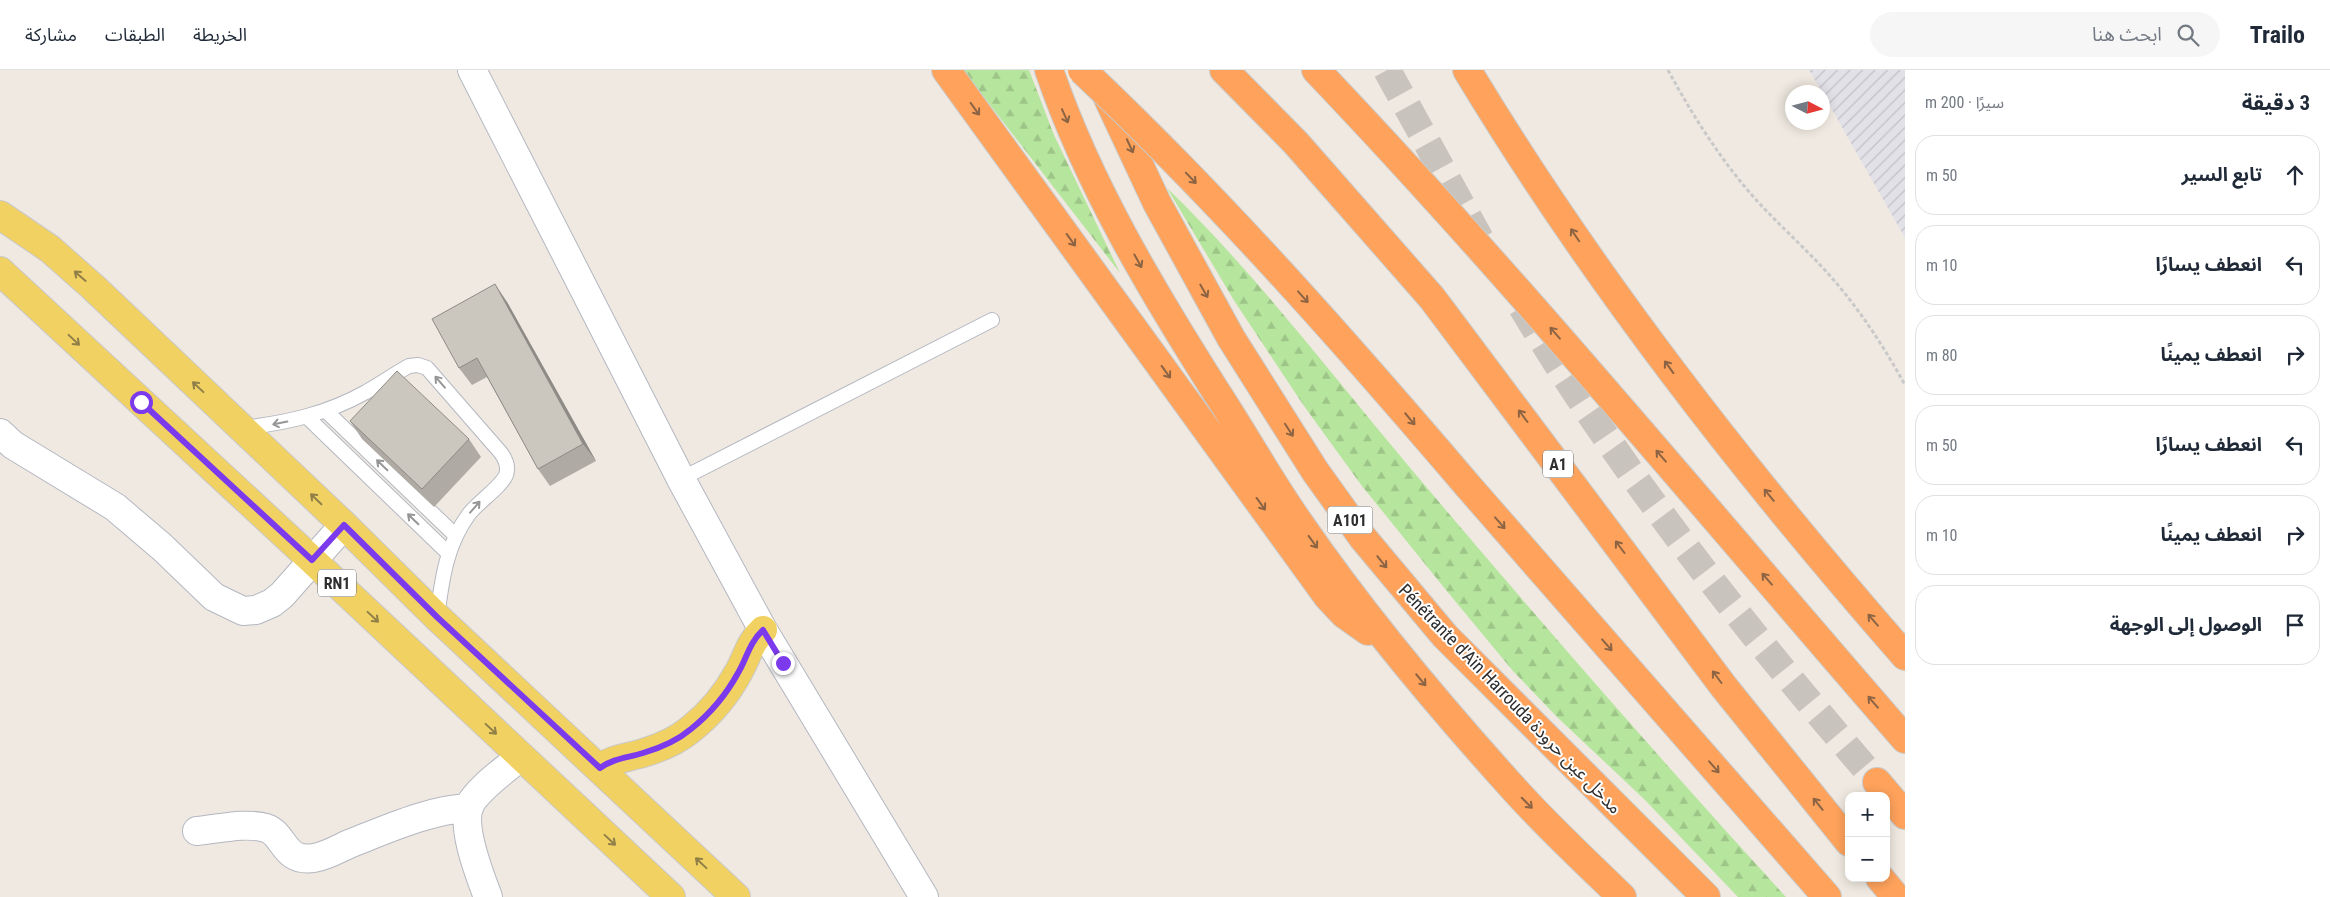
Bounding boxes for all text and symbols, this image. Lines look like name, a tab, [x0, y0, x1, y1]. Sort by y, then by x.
search box	[1870, 12, 2220, 57]
icon: search	[2174, 21, 2202, 49]
text: Trailo	[2250, 21, 2305, 49]
text: ابحث هنا	[2092, 23, 2162, 46]
text: مشاركة	[25, 24, 77, 45]
text: الطبقات	[105, 24, 165, 45]
text: الخريطة	[193, 24, 247, 45]
north arrow	[1785, 85, 1830, 130]
text: 3 دقيقة	[2242, 91, 2310, 115]
text: سيرًا · 200 m	[1925, 93, 2004, 112]
one-way arrow	[970, 102, 980, 116]
one-way arrow	[1061, 108, 1071, 123]
one-way arrow	[1125, 139, 1135, 154]
icon: ahead	[2281, 161, 2309, 189]
text: تابع السير	[2181, 163, 2262, 186]
text: 50 m	[1926, 166, 1958, 185]
one-way arrow	[1185, 172, 1197, 185]
one-way arrow	[1570, 228, 1580, 242]
one-way arrow	[1066, 233, 1076, 247]
icon: left	[2281, 251, 2309, 279]
one-way arrow	[1134, 253, 1143, 268]
text: انعطف يسارًا	[2156, 253, 2262, 276]
text: 10 m	[1926, 256, 1958, 275]
one-way arrow	[73, 270, 86, 281]
one-way arrow	[1199, 283, 1209, 298]
one-way arrow	[1297, 290, 1308, 303]
one-way arrow	[1549, 326, 1561, 339]
one-way arrow	[68, 334, 81, 346]
icon: right	[2281, 341, 2309, 369]
text: انعطف يمينًا	[2160, 343, 2262, 366]
text: 80 m	[1926, 346, 1958, 365]
one-way arrow	[1664, 360, 1674, 374]
one-way arrow	[1161, 365, 1171, 379]
one-way arrow	[434, 376, 445, 389]
one-way arrow	[192, 381, 205, 393]
route start	[130, 391, 153, 414]
one-way arrow	[1517, 410, 1528, 423]
one-way arrow	[1404, 412, 1416, 425]
one-way arrow	[272, 419, 288, 429]
one-way arrow	[1284, 422, 1294, 436]
icon: left	[2281, 431, 2309, 459]
text: انعطف يسارًا	[2156, 433, 2262, 456]
text: 50 m	[1926, 436, 1958, 455]
road number: A1	[1543, 450, 1573, 478]
one-way arrow	[1656, 450, 1667, 463]
one-way arrow	[376, 459, 388, 471]
one-way arrow	[1763, 489, 1774, 502]
one-way arrow	[310, 493, 323, 505]
one-way arrow	[1256, 497, 1266, 511]
one-way arrow	[469, 500, 481, 513]
road number: A101	[1328, 506, 1372, 534]
one-way arrow	[407, 513, 419, 525]
one-way arrow	[1494, 516, 1506, 529]
icon: right	[2281, 521, 2309, 549]
text: انعطف يمينًا	[2160, 523, 2262, 546]
text: 10 m	[1926, 526, 1958, 545]
one-way arrow	[1307, 535, 1318, 548]
one-way arrow	[1615, 540, 1625, 554]
one-way arrow	[1377, 555, 1388, 568]
road number: RN1	[318, 569, 356, 596]
one-way arrow	[1762, 573, 1773, 586]
street label: Pénétrante d'Aïn Harrouda مدخل عين حرودة	[1394, 579, 1626, 819]
one-way arrow	[367, 611, 379, 623]
icon: arrive	[2281, 611, 2309, 639]
one-way arrow	[1867, 613, 1879, 626]
text: الوصول إلى الوجهة	[2110, 613, 2262, 636]
one-way arrow	[1601, 639, 1613, 652]
route end	[772, 652, 795, 675]
one-way arrow	[1711, 671, 1722, 684]
one-way arrow	[1415, 673, 1426, 686]
one-way arrow	[1867, 696, 1879, 709]
one-way arrow	[485, 723, 497, 735]
one-way arrow	[1708, 761, 1720, 774]
map controls	[1845, 792, 1890, 882]
button: +	[1845, 792, 1890, 837]
one-way arrow	[1521, 796, 1533, 809]
one-way arrow	[1813, 798, 1824, 811]
one-way arrow	[603, 834, 616, 846]
button: −	[1845, 837, 1890, 882]
one-way arrow	[694, 857, 707, 869]

